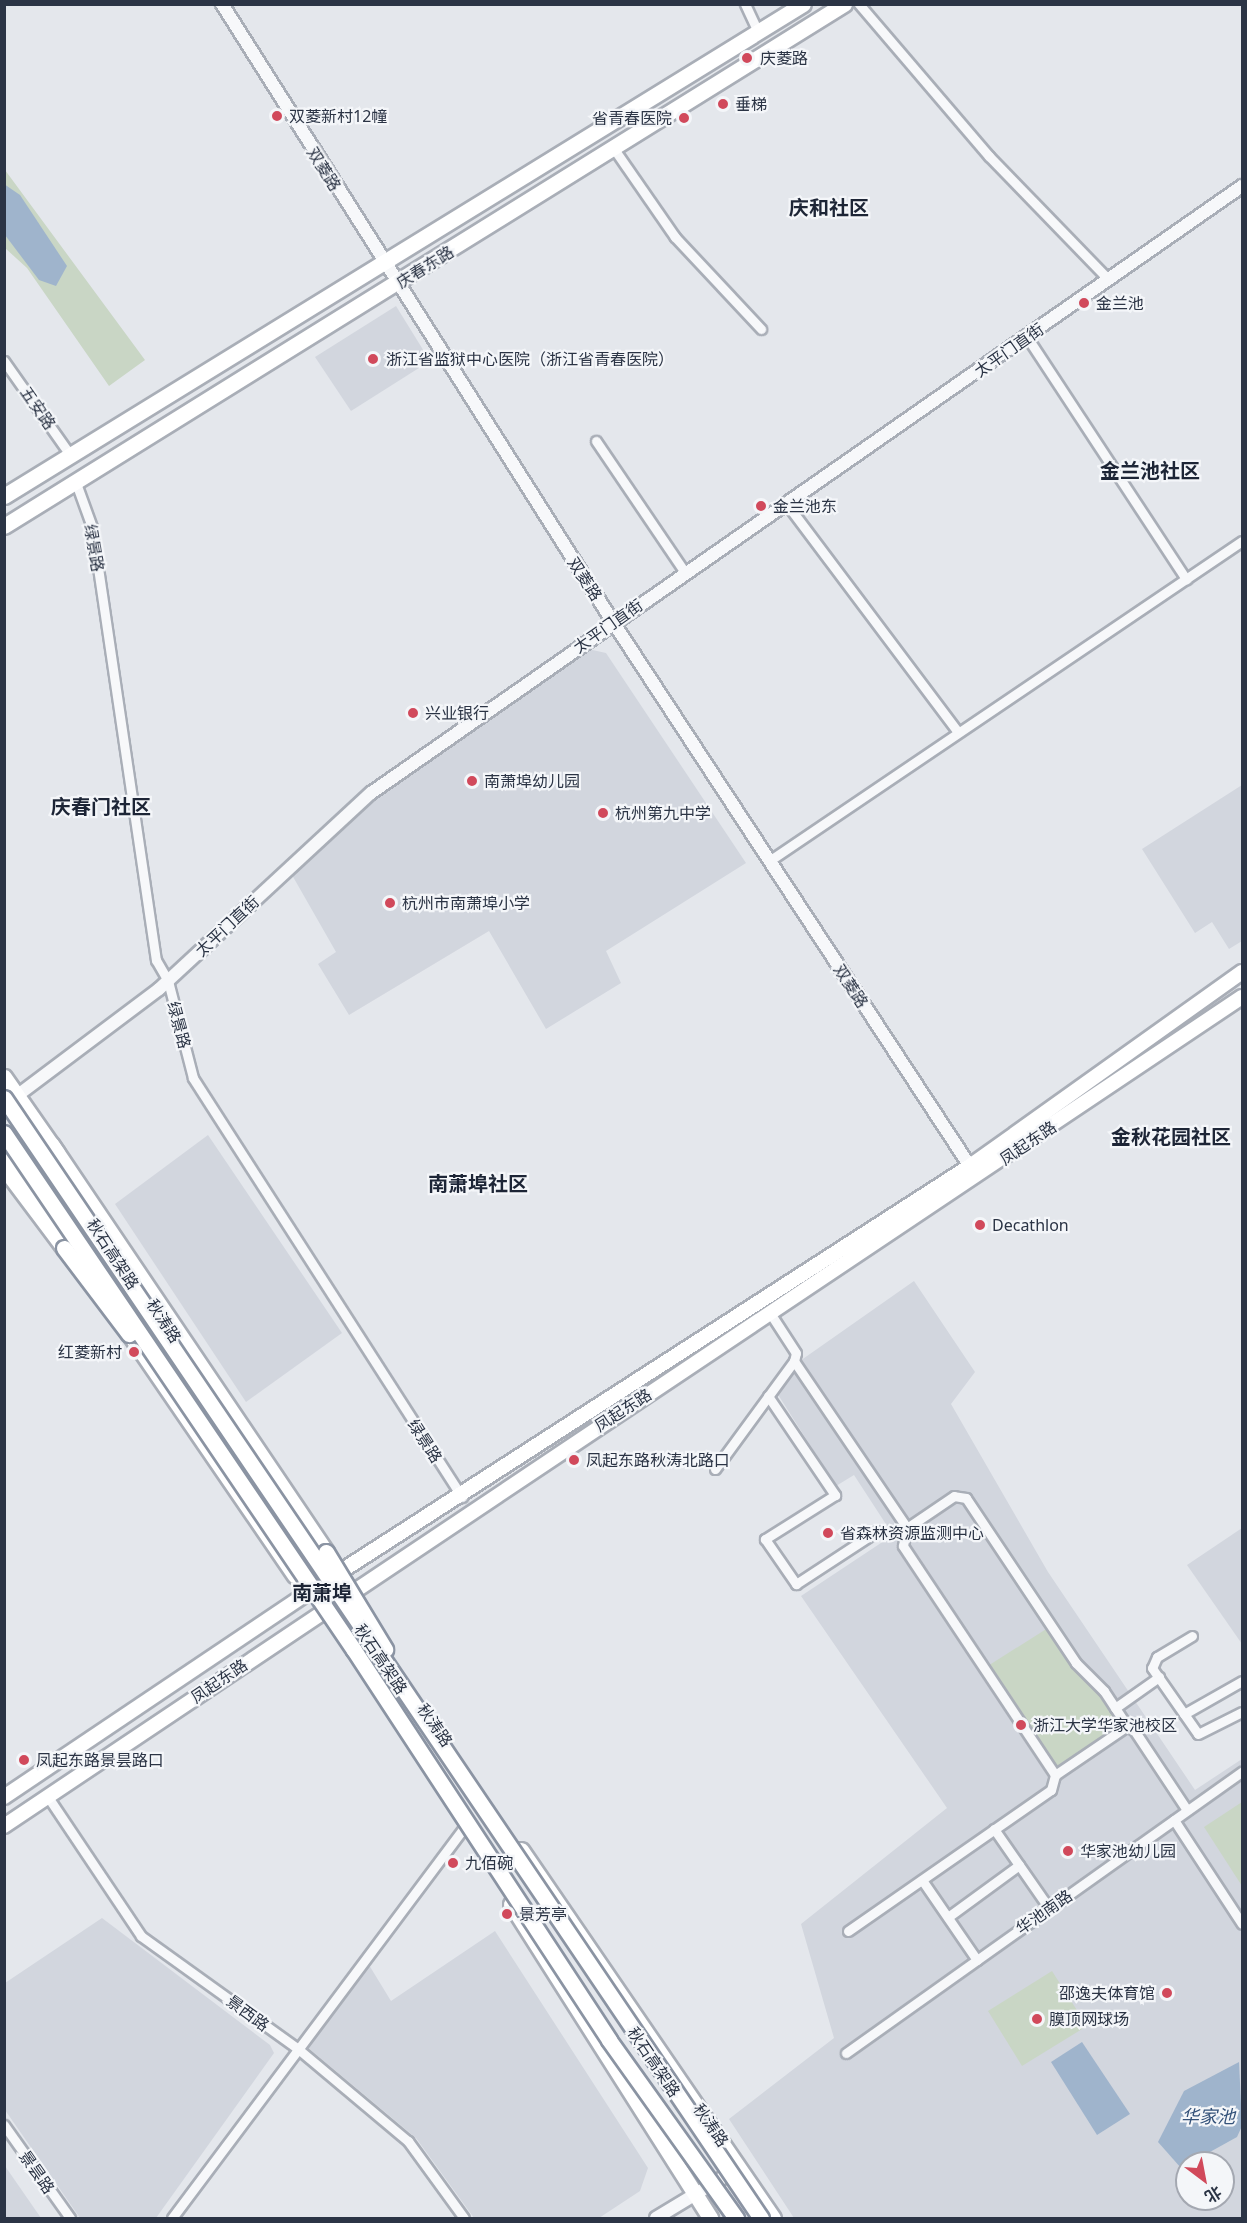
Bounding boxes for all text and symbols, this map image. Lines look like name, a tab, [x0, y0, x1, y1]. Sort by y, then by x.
place label: 庆菱路	[760, 48, 808, 68]
marker: 庆菱路	[738, 49, 756, 67]
place label: 垂梯	[735, 94, 767, 114]
marker: 垂梯	[716, 97, 730, 111]
place label: 双菱新村12幢	[289, 106, 387, 126]
place label: 省青春医院	[592, 108, 672, 128]
marker: 双菱新村12幢	[270, 109, 284, 123]
marker: 省青春医院	[677, 111, 691, 125]
street label: 双菱路	[303, 144, 345, 194]
district label: 庆和社区	[789, 195, 869, 219]
street label: 庆春东路	[393, 242, 457, 292]
place label: 金兰池	[1096, 293, 1144, 313]
marker: 金兰池	[1077, 296, 1091, 310]
street label: 太平门直街	[971, 319, 1047, 381]
place label: 浙江省监狱中心医院（浙江省青春医院）	[386, 349, 674, 369]
marker: 浙江省监狱中心医院（浙江省青春医院）	[364, 350, 382, 368]
street label: 五安路	[16, 383, 60, 433]
district label: 金兰池社区	[1100, 458, 1200, 482]
place label: 金兰池东	[773, 496, 837, 516]
marker: 金兰池东	[754, 499, 768, 513]
street label: 绿景路	[80, 523, 108, 573]
street label: 双菱路	[564, 554, 606, 604]
street label: 太平门直街	[570, 595, 646, 657]
place label: 兴业银行	[425, 703, 489, 723]
marker: 兴业银行	[406, 706, 420, 720]
place label: 南萧埠幼儿园	[484, 771, 580, 791]
marker: 南萧埠幼儿园	[465, 774, 479, 788]
district label: 庆春门社区	[51, 794, 151, 818]
place label: 杭州第九中学	[615, 803, 711, 823]
marker: 杭州第九中学	[596, 806, 610, 820]
street label: 太平门直街	[191, 892, 263, 960]
place label: 杭州市南萧埠小学	[402, 893, 530, 913]
marker: 杭州市南萧埠小学	[383, 896, 397, 910]
street label: 双菱路	[830, 961, 872, 1011]
street label: 绿景路	[164, 999, 194, 1051]
street label: 凤起东路	[996, 1117, 1060, 1169]
district label: 金秋花园社区	[1111, 1124, 1231, 1148]
district label: 南萧埠社区	[428, 1171, 528, 1195]
street label: 秋石高架路	[83, 1215, 143, 1293]
place label: Decathlon	[992, 1215, 1069, 1235]
marker: Decathlon	[973, 1218, 987, 1232]
street label: 秋涛路	[143, 1296, 185, 1346]
place label: 红菱新村	[58, 1342, 122, 1362]
marker: 红菱新村	[127, 1345, 141, 1359]
street label: 凤起东路	[591, 1385, 655, 1435]
street label: 绿景路	[404, 1416, 446, 1466]
place label: 凤起东路秋涛北路口	[586, 1450, 730, 1470]
marker: 凤起东路秋涛北路口	[567, 1453, 581, 1467]
place label: 省森林资源监测中心	[840, 1523, 984, 1543]
marker: 省森林资源监测中心	[821, 1526, 835, 1540]
district label: 南萧埠	[292, 1580, 352, 1604]
street label: 秋石高架路	[351, 1620, 411, 1698]
street label: 凤起东路	[187, 1655, 251, 1707]
street label: 秋涛路	[413, 1700, 457, 1750]
place label: 浙江大学华家池校区	[1033, 1715, 1177, 1735]
marker: 浙江大学华家池校区	[1014, 1718, 1028, 1732]
place label: 凤起东路景昙路口	[36, 1750, 164, 1770]
marker: 凤起东路景昙路口	[17, 1753, 31, 1767]
place label: 华家池幼儿园	[1080, 1841, 1176, 1861]
marker: 华家池幼儿园	[1061, 1844, 1075, 1858]
place label: 九佰碗	[465, 1853, 513, 1873]
marker: 九佰碗	[446, 1856, 460, 1870]
street label: 华池南路	[1012, 1886, 1076, 1938]
place label: 景芳亭	[519, 1904, 567, 1924]
marker: 景芳亭	[500, 1907, 514, 1921]
place label: 邵逸夫体育馆	[1059, 1983, 1155, 2003]
marker: 邵逸夫体育馆	[1160, 1986, 1174, 2000]
street label: 景西路	[223, 1991, 273, 2035]
place label: 膜顶网球场	[1049, 2009, 1129, 2029]
marker: 膜顶网球场	[1030, 2012, 1044, 2026]
street label: 秋石高架路	[624, 2023, 684, 2101]
street label: 秋涛路	[689, 2100, 733, 2150]
water label: 华家池	[1181, 2105, 1235, 2127]
street label: 景昙路	[15, 2147, 59, 2197]
north arrow	[1175, 2151, 1235, 2211]
text: 北	[1201, 2181, 1226, 2208]

